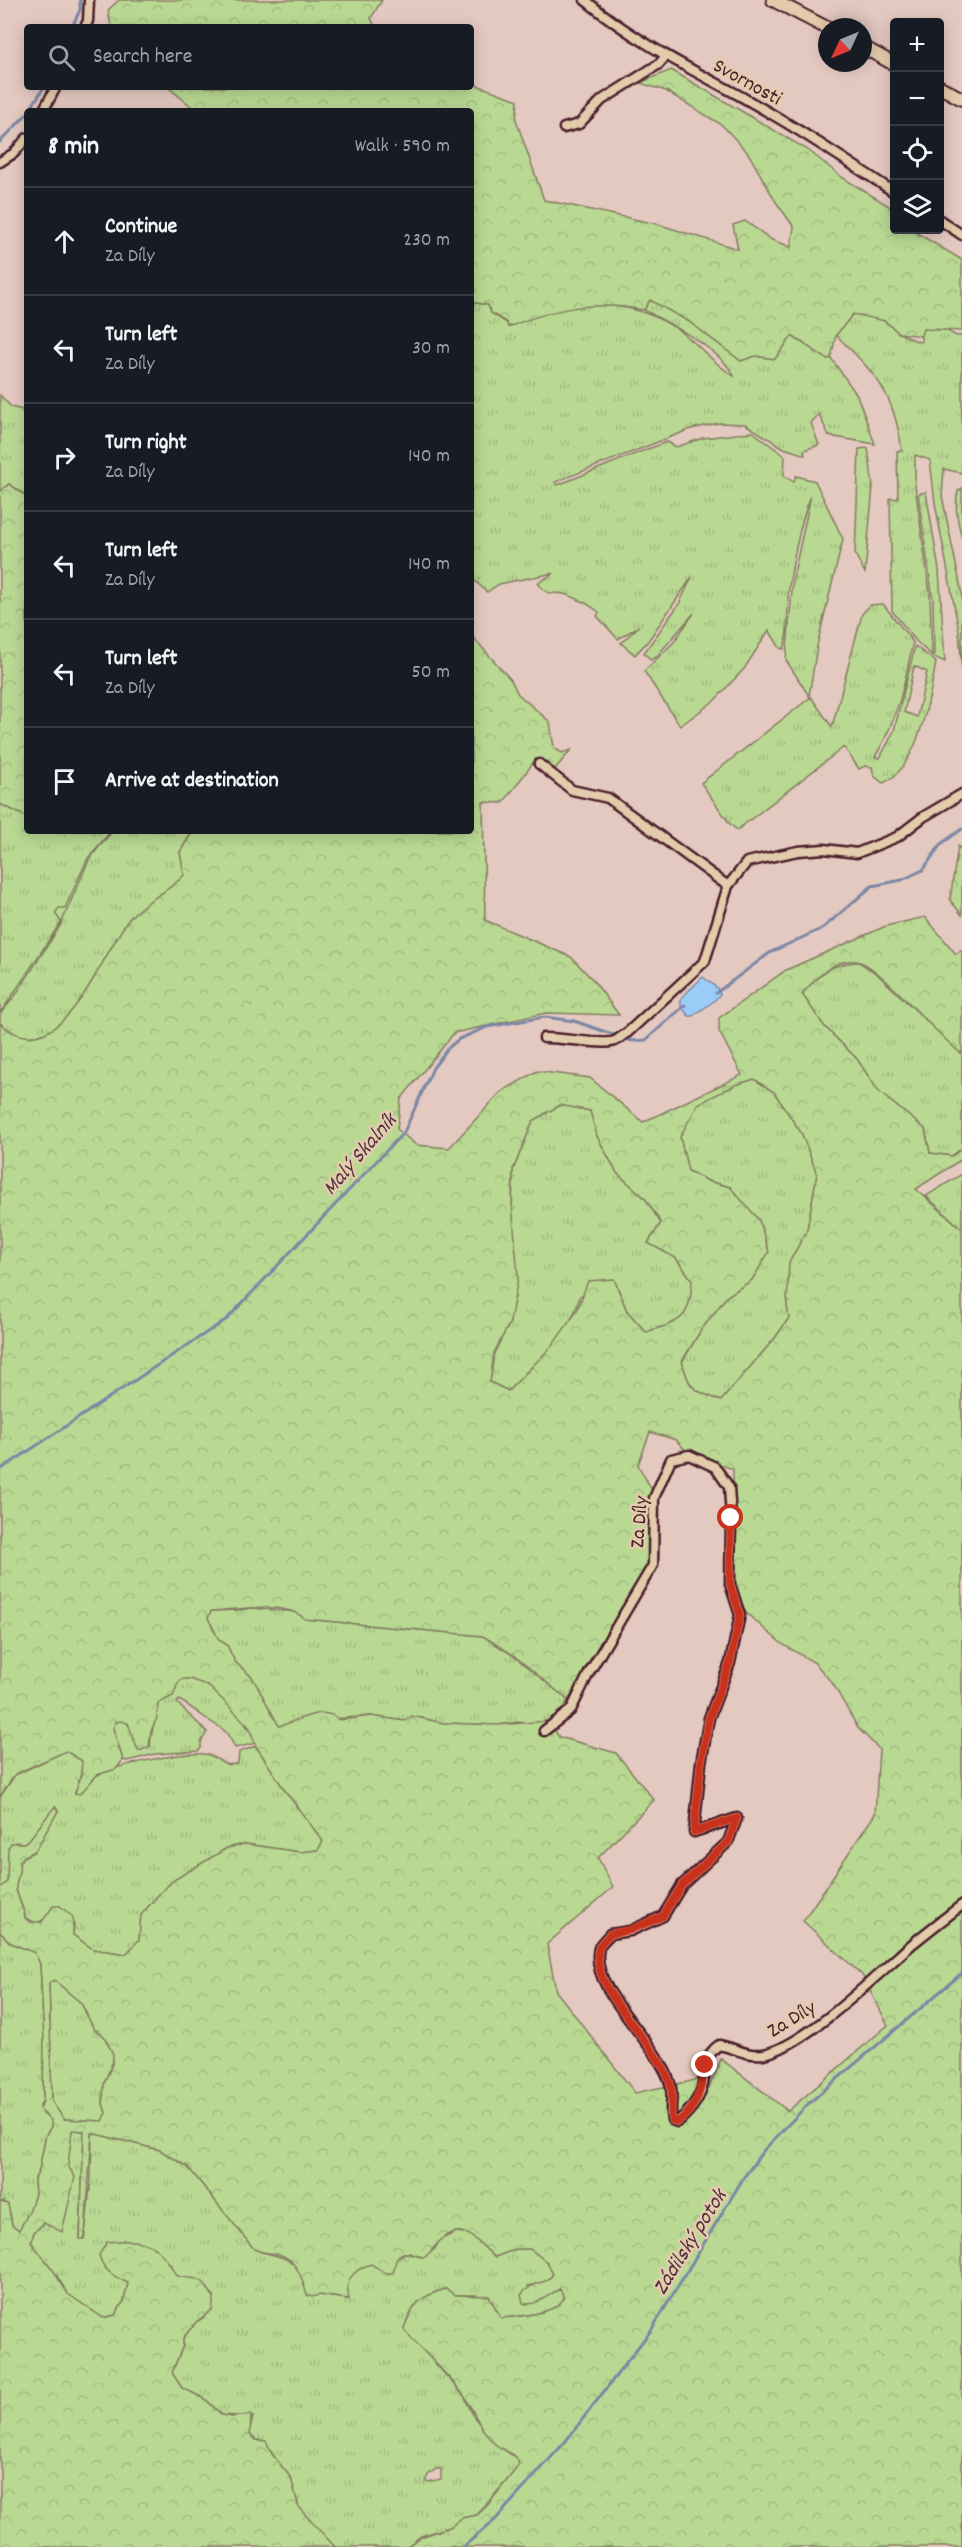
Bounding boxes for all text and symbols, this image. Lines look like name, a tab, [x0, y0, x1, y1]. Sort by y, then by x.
north arrow	[818, 18, 872, 72]
map controls	[890, 18, 944, 234]
button: +	[890, 18, 944, 72]
search box	[24, 24, 474, 90]
icon: search	[45, 41, 78, 74]
text: Search here	[93, 42, 192, 73]
street label: Svornosti	[707, 52, 787, 115]
button: −	[890, 72, 944, 126]
button: locate	[890, 126, 944, 180]
text: 8 min	[48, 129, 99, 166]
text: Walk · 590 m	[355, 133, 450, 161]
button: layers	[890, 180, 944, 234]
text: Continue	[105, 212, 177, 243]
icon: ahead	[48, 225, 81, 258]
text: 230 m	[403, 227, 450, 255]
text: Za Díly	[105, 243, 155, 271]
text: Turn left	[105, 320, 177, 351]
icon: left	[48, 333, 81, 366]
text: 30 m	[412, 335, 450, 363]
text: Za Díly	[105, 351, 155, 379]
text: Turn right	[105, 428, 187, 459]
icon: right	[48, 441, 81, 474]
text: 140 m	[408, 443, 450, 471]
text: Za Díly	[105, 459, 155, 487]
text: Turn left	[105, 536, 177, 567]
icon: left	[48, 549, 81, 582]
text: 140 m	[408, 551, 450, 579]
text: Za Díly	[105, 567, 155, 595]
text: Turn left	[105, 644, 177, 675]
icon: left	[48, 657, 81, 690]
text: 50 m	[412, 659, 450, 687]
text: Za Díly	[105, 675, 155, 703]
icon: arrive	[48, 765, 81, 798]
text: Arrive at destination	[105, 766, 279, 797]
water label: Malý Skalník	[316, 1106, 406, 1203]
street label: Za Díly	[624, 1495, 658, 1550]
route start	[717, 1504, 743, 1530]
street label: Za Díly	[762, 1994, 823, 2047]
route end	[691, 2051, 717, 2077]
water label: Zádilský potok	[646, 2182, 737, 2302]

